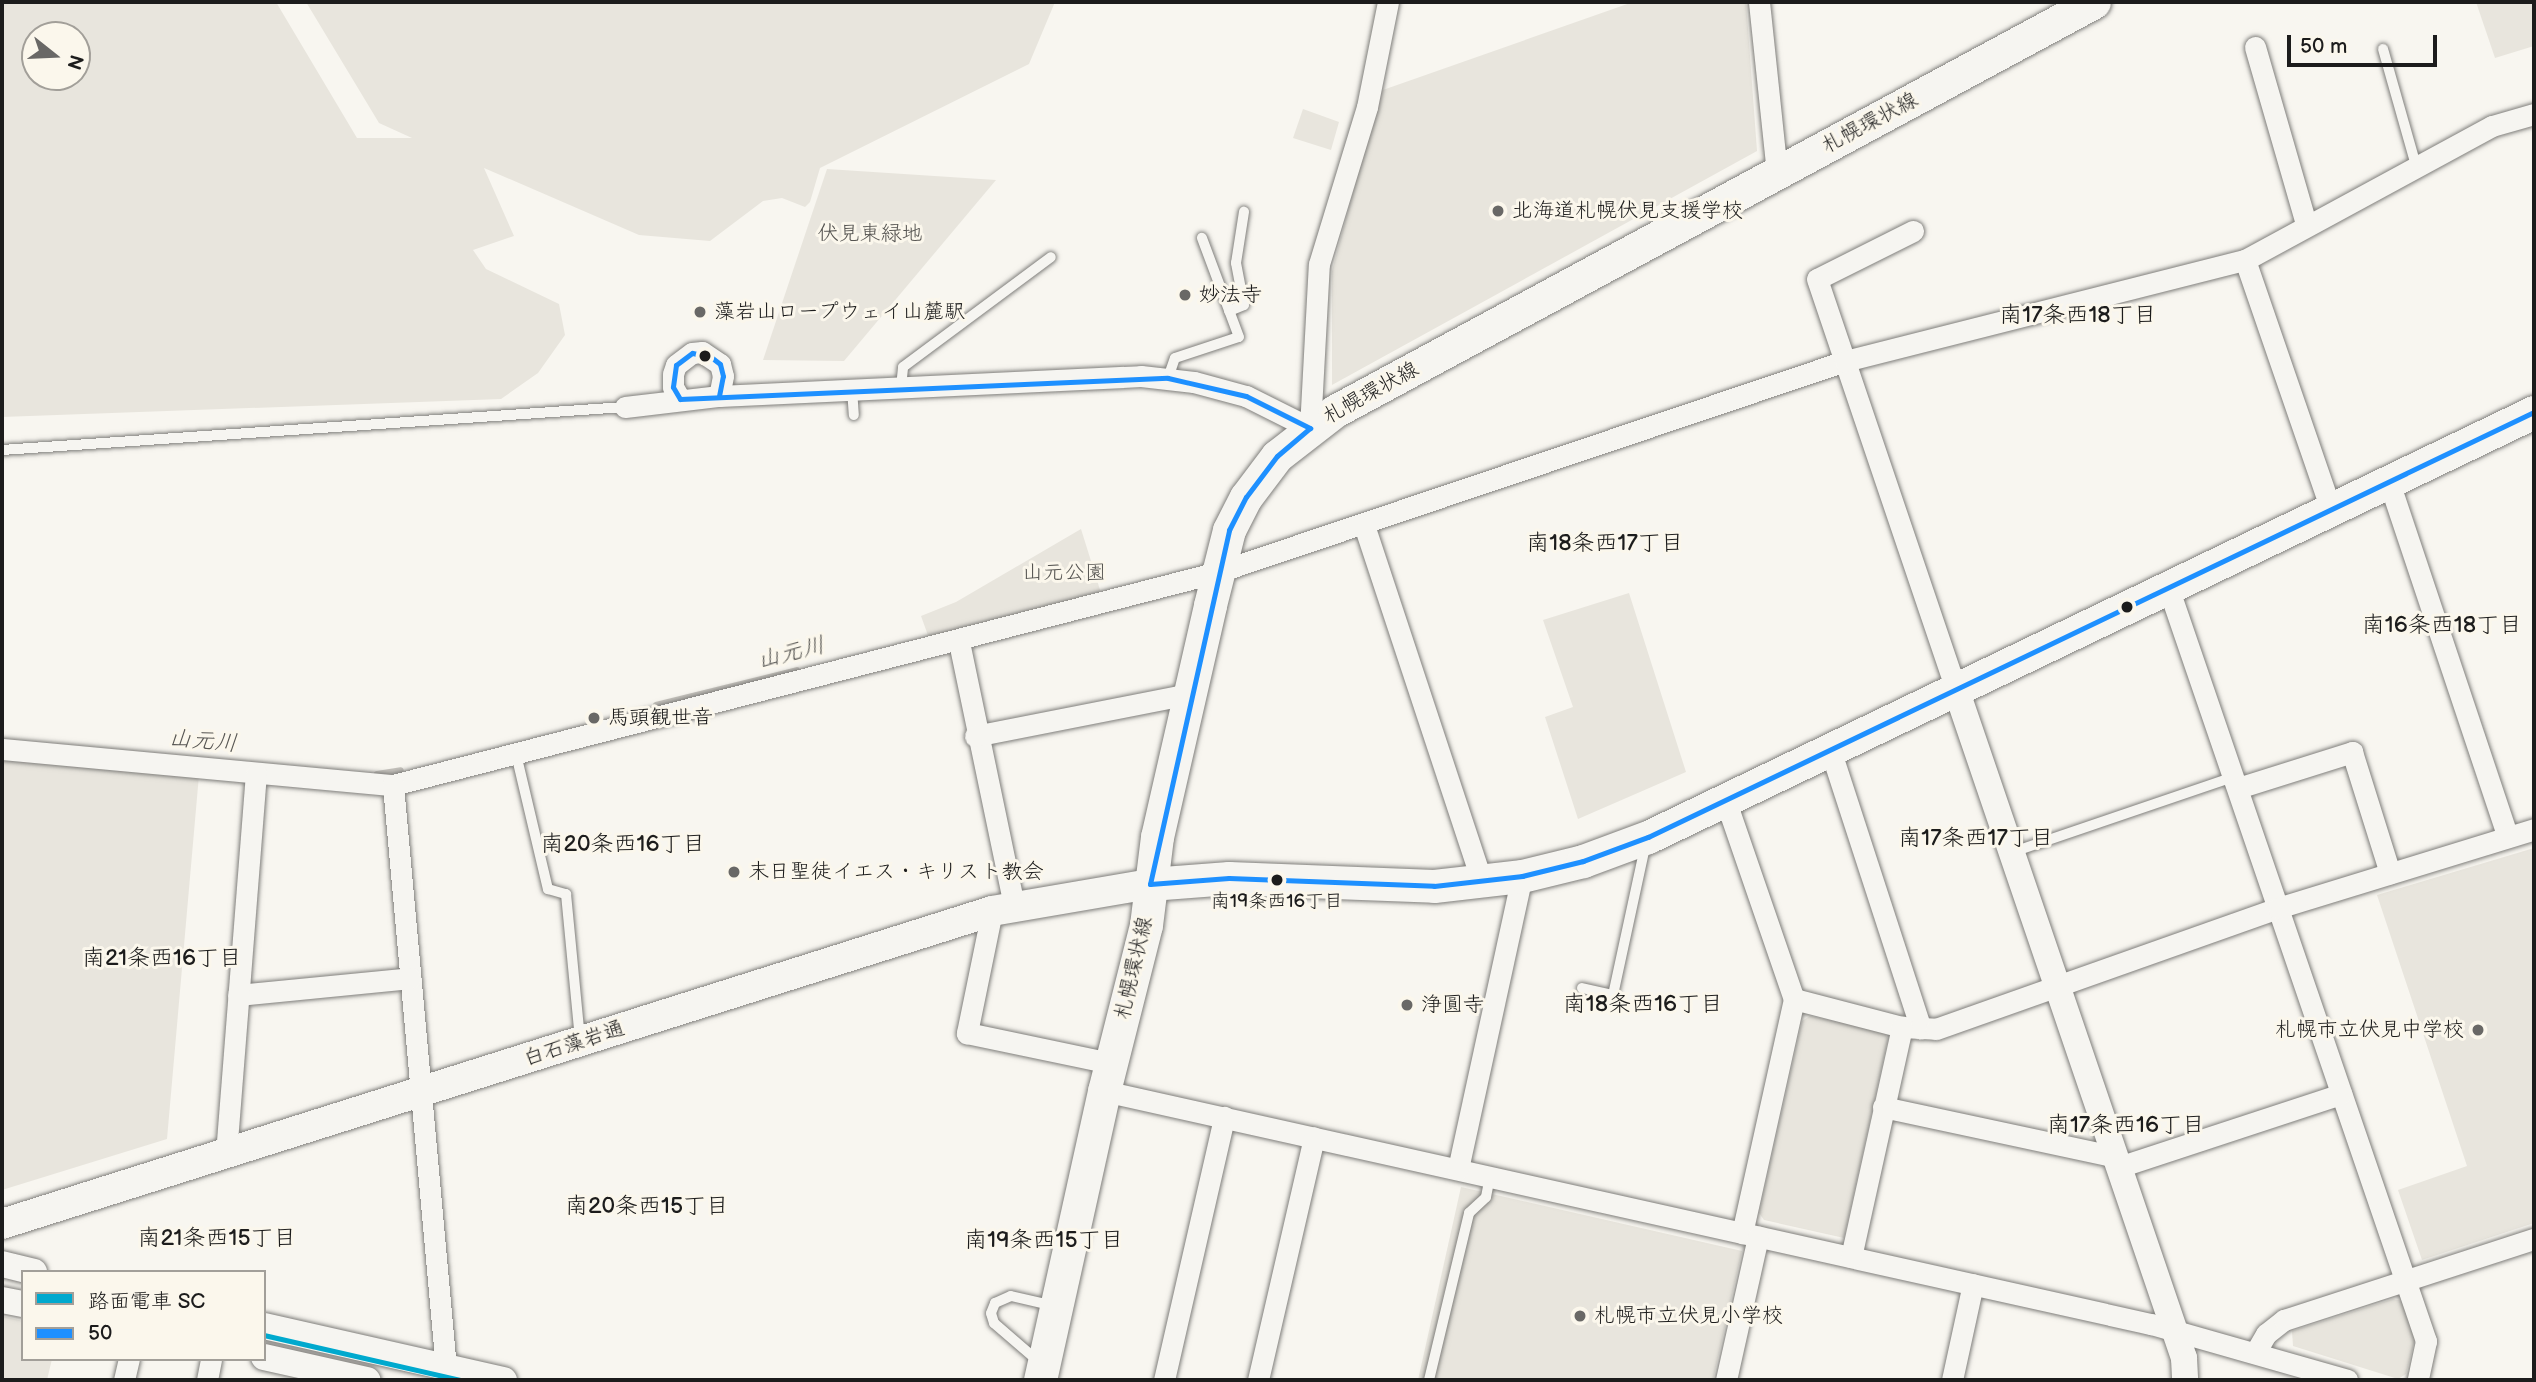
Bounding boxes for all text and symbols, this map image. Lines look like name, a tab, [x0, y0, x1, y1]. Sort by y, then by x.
north arrow	[21, 21, 91, 91]
scale bar	[2291, 21, 2442, 65]
text: 50 m	[2300, 34, 2347, 59]
text: N	[61, 52, 88, 72]
street label: 札幌環状線	[1818, 87, 1922, 159]
place label: 北海道札幌伏見支援学校	[1512, 198, 1743, 224]
marker: 北海道札幌伏見支援学校	[1490, 203, 1506, 219]
park label: 伏見東緑地	[818, 221, 922, 247]
place label: 妙法寺	[1199, 282, 1262, 308]
marker: 妙法寺	[1177, 287, 1193, 303]
place label: 藻岩山ロープウェイ山麓駅	[714, 299, 966, 325]
district label: 南17条西18丁目	[1999, 301, 2157, 329]
marker: 藻岩山ロープウェイ山麓駅	[692, 304, 708, 320]
unlabelled marker	[698, 349, 712, 363]
street label: 札幌環状線	[1319, 357, 1423, 429]
district label: 南18条西17丁目	[1526, 529, 1684, 557]
park label: 山元公園	[1022, 560, 1106, 586]
unlabelled marker	[2120, 600, 2134, 614]
district label: 南16条西18丁目	[2362, 611, 2522, 639]
water label: 山元川	[754, 631, 828, 675]
place label: 馬頭観世音	[608, 705, 713, 731]
marker: 馬頭観世音	[586, 710, 602, 726]
water label: 山元川	[167, 724, 239, 758]
district label: 南17条西17丁目	[1898, 824, 2054, 852]
district label: 南20条西16丁目	[540, 830, 706, 858]
place label: 末日聖徒イエス・キリスト教会	[748, 859, 1042, 885]
marker: 末日聖徒イエス・キリスト教会	[726, 864, 742, 880]
marker: 南19条西16丁目	[1270, 873, 1284, 887]
place label: 南19条西16丁目	[1211, 891, 1343, 913]
street label: 札幌環状線	[1110, 914, 1158, 1022]
district label: 南21条西16丁目	[82, 944, 242, 972]
district label: 南18条西16丁目	[1563, 990, 1723, 1018]
place label: 浄圓寺	[1421, 992, 1484, 1018]
marker: 浄圓寺	[1399, 997, 1415, 1013]
street label: 白石藻岩通	[520, 1016, 628, 1072]
place label: 札幌市立伏見中学校	[2275, 1017, 2464, 1043]
marker: 札幌市立伏見中学校	[2470, 1022, 2486, 1038]
district label: 南17条西16丁目	[2047, 1111, 2205, 1139]
district label: 南20条西15丁目	[565, 1192, 729, 1220]
district label: 南21条西15丁目	[137, 1224, 297, 1252]
district label: 南19条西15丁目	[964, 1226, 1124, 1254]
legend	[21, 1270, 266, 1361]
text: 路面電車 SC	[88, 1289, 205, 1314]
place label: 札幌市立伏見小学校	[1594, 1303, 1783, 1329]
marker: 札幌市立伏見小学校	[1572, 1308, 1588, 1324]
text: 50	[88, 1321, 112, 1346]

